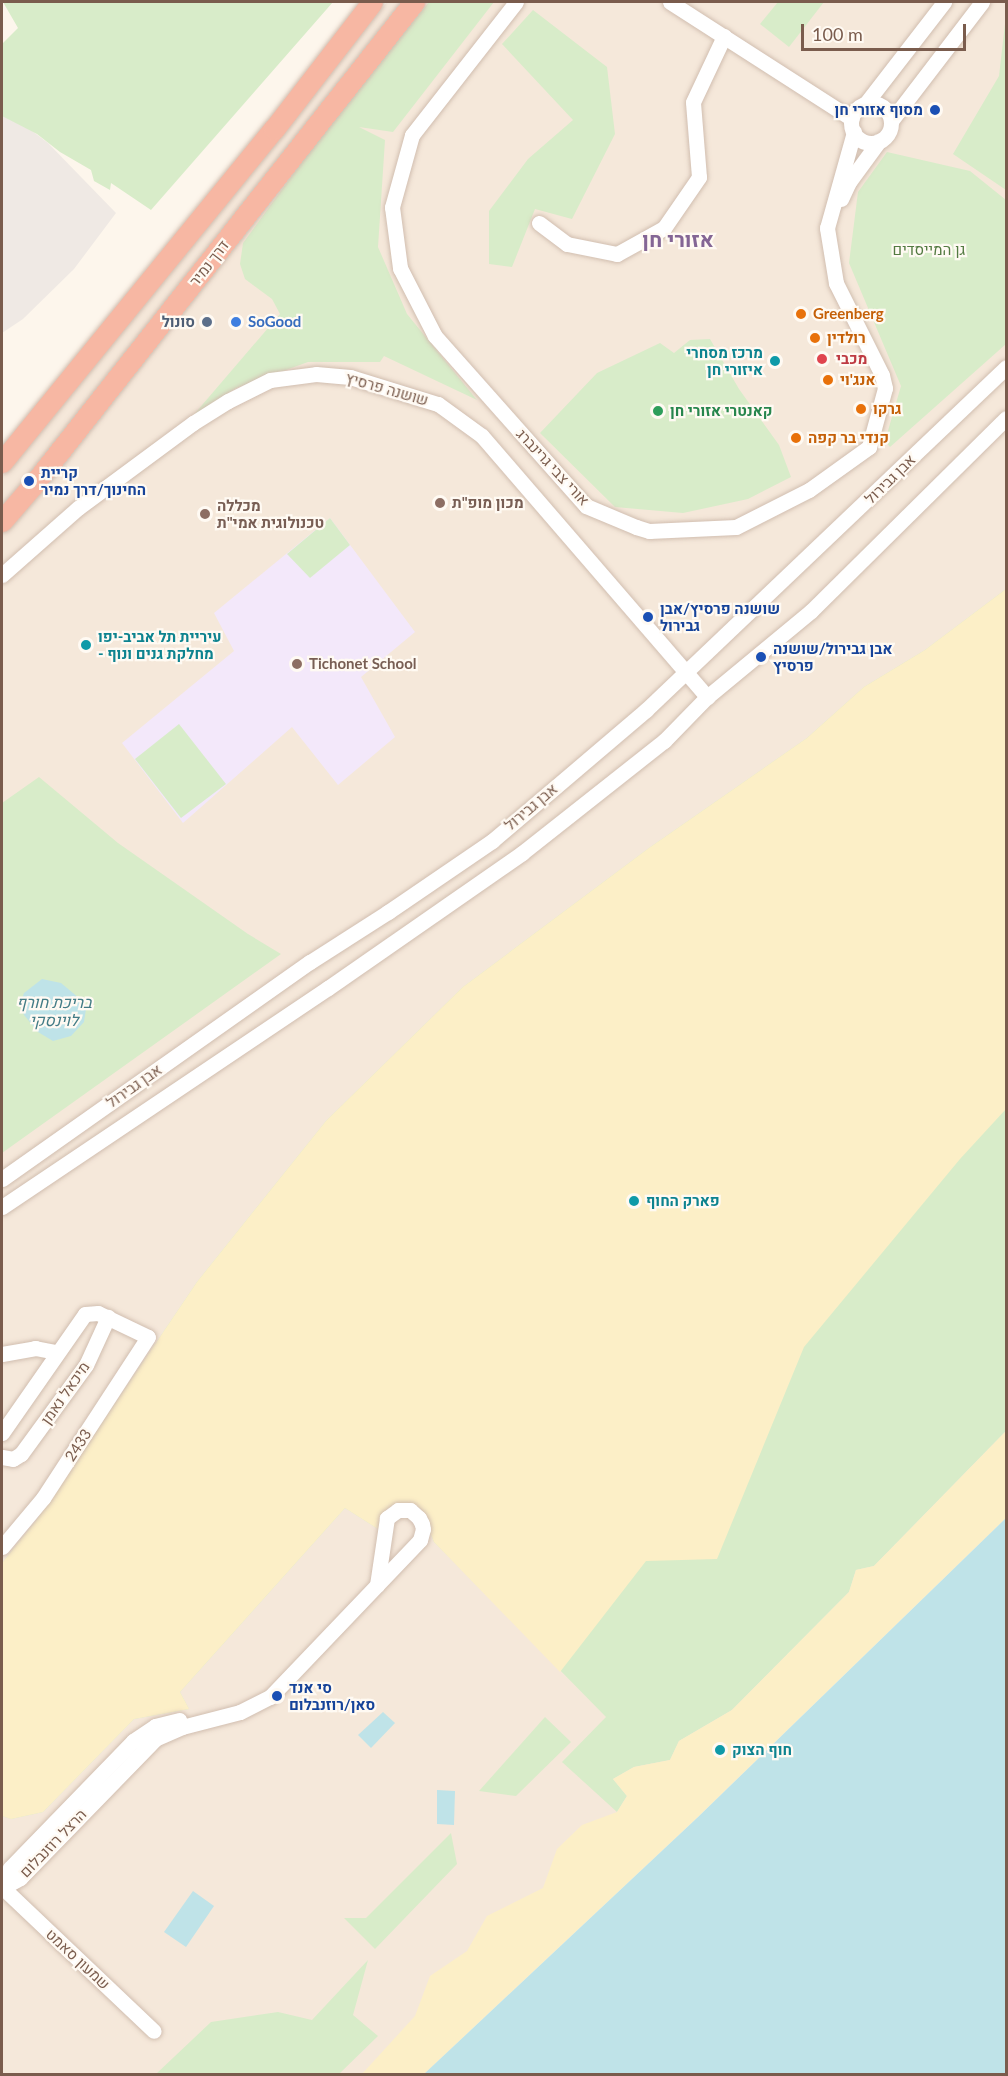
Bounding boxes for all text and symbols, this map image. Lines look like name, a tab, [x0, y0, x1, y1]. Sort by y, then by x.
scale bar	[804, 12, 969, 50]
text: 100 m	[812, 23, 863, 45]
place label: מסוף אזורי חן	[835, 101, 923, 119]
marker: מסוף אזורי חן	[928, 103, 942, 117]
district label: אזורי חן	[642, 226, 714, 252]
street label: דרך נמיר	[186, 236, 232, 290]
park label: גן המייסדים	[893, 241, 965, 259]
place label: Greenberg	[813, 305, 884, 323]
marker: Greenberg	[794, 307, 808, 321]
place label: סונול	[162, 313, 195, 331]
place label: SoGood	[248, 313, 301, 331]
marker: סונול	[200, 315, 214, 329]
marker: SoGood	[229, 315, 243, 329]
place label: רולדין	[827, 329, 866, 347]
marker: רולדין	[808, 331, 822, 345]
place label: מרכז מסחרי איזורי חן	[686, 343, 763, 378]
marker: מכבי	[813, 350, 831, 368]
place label: מכבי	[836, 350, 867, 368]
marker: מרכז מסחרי איזורי חן	[768, 354, 782, 368]
street label: שושנה פרסיץ	[344, 369, 430, 409]
place label: אנג'וי	[840, 371, 876, 389]
marker: אנג'וי	[821, 373, 835, 387]
place label: גרקו	[873, 400, 902, 418]
place label: קאנטרי אזורי חן	[670, 402, 772, 420]
marker: גרקו	[854, 402, 868, 416]
marker: קאנטרי אזורי חן	[651, 404, 665, 418]
street label: אורי צבי גרינברג	[513, 425, 593, 509]
place label: קנדי בר קפה	[808, 429, 889, 447]
marker: קנדי בר קפה	[789, 431, 803, 445]
street label: אבן גבירול	[861, 451, 919, 507]
place label: קריית החינוך/דרך נמיר	[41, 463, 146, 498]
marker: קריית החינוך/דרך נמיר	[22, 474, 36, 488]
place label: מכון מופ"ת	[452, 494, 524, 512]
place label: מכללה טכנולוגית אמי"ת	[217, 496, 324, 531]
marker: מכון מופ"ת	[433, 496, 447, 510]
marker: מכללה טכנולוגית אמי"ת	[198, 507, 212, 521]
place label: שושנה פרסיץ/אבן גבירול	[660, 599, 780, 634]
marker: שושנה פרסיץ/אבן גבירול	[641, 610, 655, 624]
place label: עיריית תל אביב-יפו - מחלקת גנים ונוף	[98, 627, 222, 662]
marker: עיריית תל אביב-יפו - מחלקת גנים ונוף	[79, 638, 93, 652]
place label: אבן גבירול/שושנה פרסיץ	[773, 639, 893, 674]
marker: אבן גבירול/שושנה פרסיץ	[754, 650, 768, 664]
place label: Tichonet School	[309, 655, 417, 673]
marker: Tichonet School	[290, 657, 304, 671]
street label: אבן גבירול	[501, 780, 561, 834]
water label: בריכת חורף לוינסקי	[16, 992, 92, 1030]
street label: אבן גבירול	[103, 1060, 165, 1112]
place label: פארק החוף	[646, 1192, 720, 1210]
marker: פארק החוף	[627, 1194, 641, 1208]
street label: מיכאל נאמן	[37, 1358, 93, 1428]
street label: 2433	[61, 1426, 95, 1464]
place label: סי אנד סאן/רוזנבלום	[289, 1678, 375, 1713]
marker: סי אנד סאן/רוזנבלום	[270, 1689, 284, 1703]
place label: חוף הצוק	[732, 1741, 792, 1759]
marker: חוף הצוק	[713, 1743, 727, 1757]
street label: הרצל רוזנבלום	[16, 1805, 90, 1881]
street label: שמעון סאמט	[42, 1925, 114, 1993]

